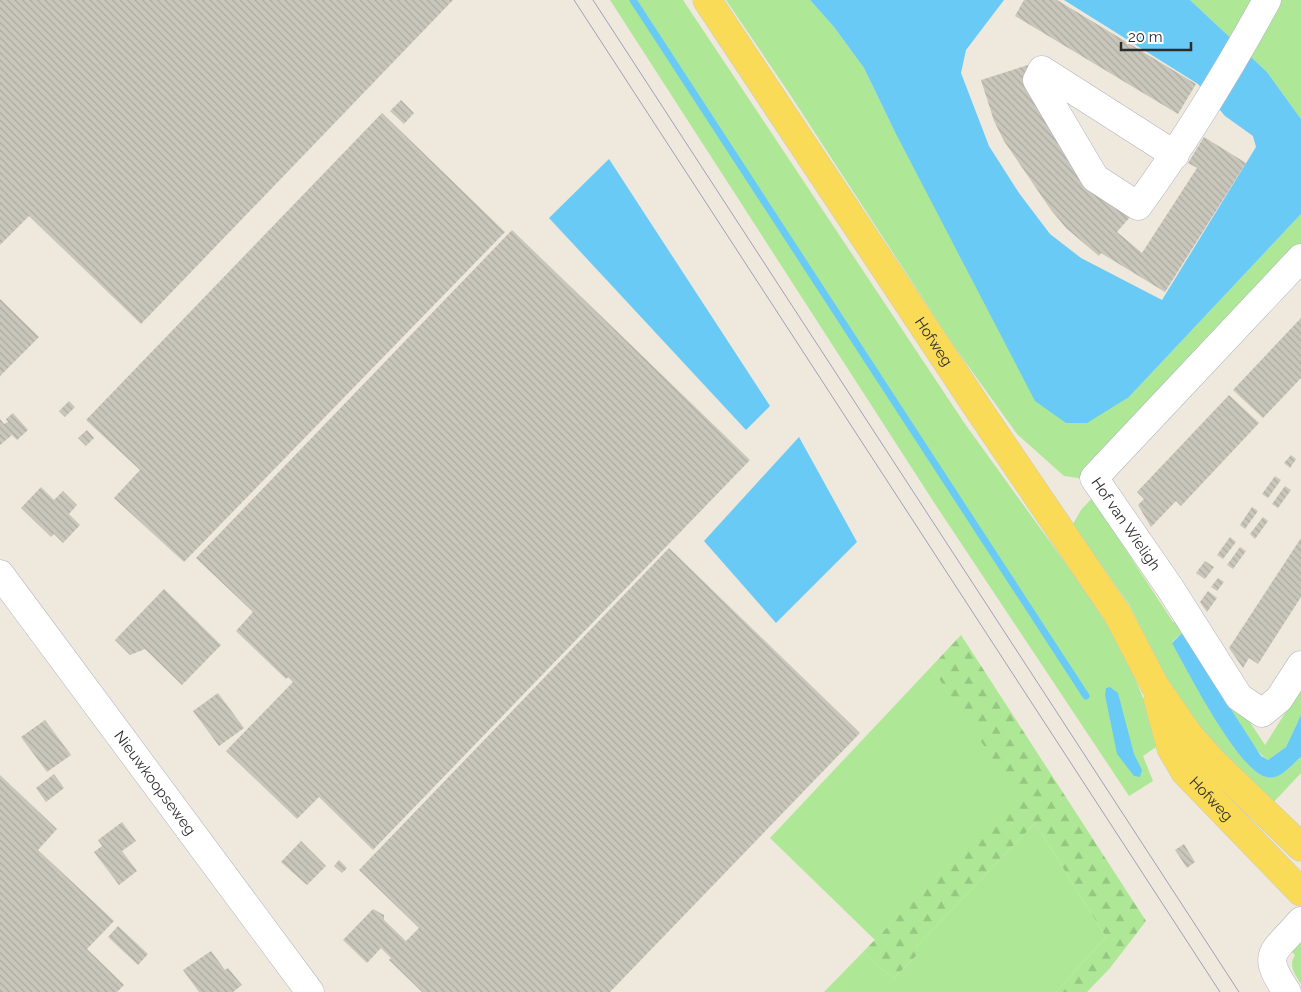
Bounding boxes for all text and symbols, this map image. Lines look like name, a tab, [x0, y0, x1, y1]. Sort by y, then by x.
scale bar	[1121, 20, 1191, 52]
text: 20 m	[1128, 28, 1163, 46]
street label: Hofweg	[911, 314, 956, 369]
street label: Hof van Wieligh	[1087, 474, 1164, 574]
street label: Nieuwkoopseweg	[110, 727, 199, 839]
street label: Hofweg	[1186, 773, 1237, 825]

